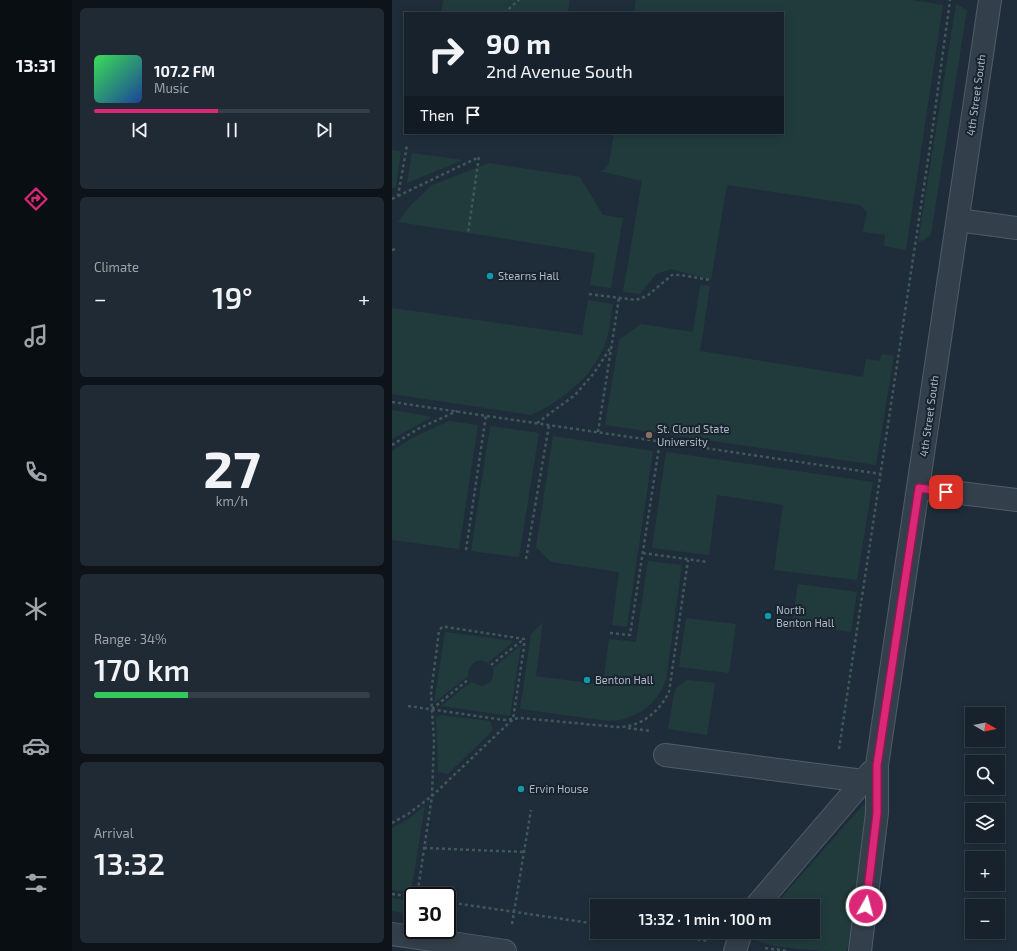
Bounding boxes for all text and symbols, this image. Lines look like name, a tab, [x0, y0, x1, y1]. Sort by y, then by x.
text: 90 m	[486, 26, 551, 60]
icon: right	[420, 28, 472, 80]
street label: 4th Street South	[963, 53, 988, 136]
text: 13:31	[16, 54, 56, 76]
text: 2nd Avenue South	[486, 60, 633, 82]
text: 107.2 FM	[154, 62, 215, 80]
text: Music	[154, 80, 189, 96]
icon: arrive	[462, 104, 484, 126]
text: Then	[420, 106, 454, 124]
icon: previous	[129, 119, 151, 141]
icon: pause	[221, 119, 243, 141]
icon: next	[313, 119, 335, 141]
icon: directions	[22, 185, 50, 213]
text: Climate	[94, 259, 139, 275]
place label: Stearns Hall	[498, 269, 560, 282]
marker: Stearns Hall	[485, 271, 495, 281]
text: 19°	[212, 279, 253, 315]
text: −	[94, 285, 107, 311]
text: +	[358, 285, 370, 311]
icon: music	[22, 322, 50, 350]
street label: 4th Street South	[916, 374, 941, 457]
place label: St. Cloud State University	[657, 422, 730, 448]
marker: St. Cloud State University	[644, 430, 654, 440]
text: 27	[203, 436, 261, 498]
icon: phone	[22, 458, 50, 486]
pin	[929, 475, 963, 509]
icon: arrive	[935, 481, 957, 503]
text: km/h	[216, 493, 248, 509]
icon: climate	[22, 595, 50, 623]
place label: North Benton Hall	[776, 603, 835, 629]
marker: North Benton Hall	[763, 611, 773, 621]
text: Range · 34%	[94, 631, 167, 647]
text: 170 km	[94, 651, 190, 687]
place label: Benton Hall	[595, 673, 654, 686]
marker: Benton Hall	[582, 675, 592, 685]
north arrow	[965, 707, 1005, 747]
map controls	[965, 707, 1005, 939]
icon: car	[22, 732, 50, 760]
button: search	[965, 755, 1005, 795]
place label: Ervin House	[529, 782, 588, 795]
marker: Ervin House	[516, 784, 526, 794]
button: layers	[965, 803, 1005, 843]
text: Arrival	[94, 825, 134, 841]
text: 13:32	[94, 845, 165, 881]
button: +	[965, 851, 1005, 891]
icon: filters	[22, 869, 50, 897]
position arrow	[845, 885, 887, 927]
speed limit sign: 30	[404, 887, 456, 939]
button: −	[965, 899, 1005, 939]
text: 13:32 · 1 min · 100 m	[639, 910, 771, 928]

